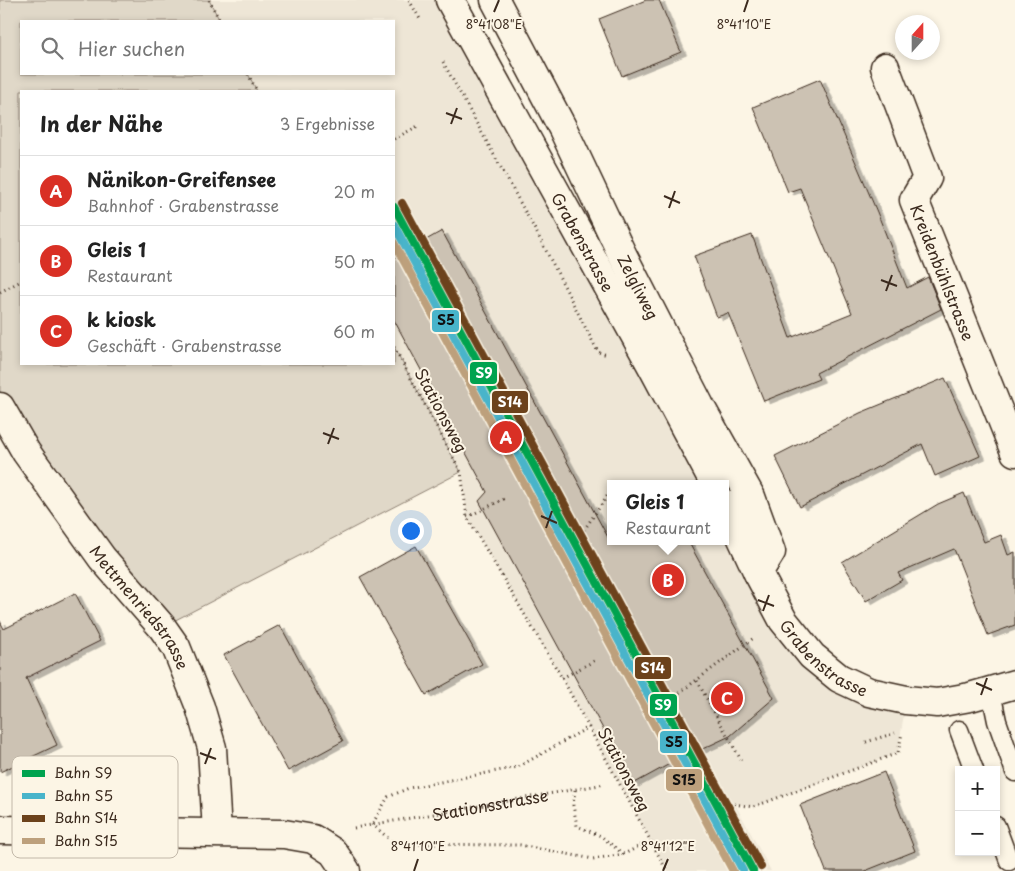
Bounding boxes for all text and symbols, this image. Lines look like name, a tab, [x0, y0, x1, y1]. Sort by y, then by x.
text: 8°41'08"E	[466, 15, 522, 33]
text: 8°41'10"E	[717, 15, 771, 33]
north arrow	[895, 15, 940, 60]
search box	[20, 20, 395, 75]
icon: search	[38, 34, 66, 62]
text: Hier suchen	[78, 34, 185, 62]
text: In der Nähe	[40, 107, 162, 139]
text: 3 Ergebnisse	[280, 111, 375, 135]
text: Nänikon-Greifensee	[87, 165, 276, 193]
text: A	[50, 179, 62, 203]
text: 20 m	[334, 179, 375, 203]
street label: Grabenstrasse	[546, 188, 620, 296]
text: Bahnhof · Grabenstrasse	[87, 193, 279, 217]
street label: Kreidenbühlstrasse	[905, 200, 981, 344]
text: Gleis 1	[87, 235, 146, 263]
text: B	[51, 249, 61, 273]
text: 50 m	[334, 249, 375, 273]
street label: Zelgliweg	[612, 250, 666, 324]
text: Restaurant	[87, 263, 173, 287]
text: k kiosk	[87, 305, 156, 333]
line badge: S5	[431, 309, 460, 333]
text: S5	[437, 309, 455, 330]
text: C	[50, 319, 62, 343]
text: 60 m	[333, 319, 375, 343]
text: Geschäft · Grabenstrasse	[87, 333, 282, 357]
line badge: S9	[469, 361, 498, 385]
text: S9	[475, 362, 493, 383]
street label: Stationsweg	[410, 363, 474, 457]
line badge: S14	[491, 390, 529, 414]
text: S14	[498, 391, 523, 412]
pin: A	[490, 418, 522, 456]
popup	[607, 480, 729, 545]
text: Gleis 1	[625, 487, 684, 515]
text: Restaurant	[625, 515, 711, 539]
your location	[398, 518, 424, 544]
street label: Mettmenriedstrasse	[84, 540, 196, 673]
pin: B	[652, 561, 684, 599]
street label: Grabenstrasse	[775, 614, 872, 702]
line badge: S14	[634, 656, 672, 680]
text: S14	[641, 657, 666, 678]
pin: C	[711, 679, 743, 717]
line badge: S9	[649, 693, 678, 717]
text: S9	[654, 694, 672, 715]
street label: Stationsweg	[593, 722, 657, 816]
line badge: S5	[659, 730, 688, 754]
text: S5	[665, 731, 683, 752]
legend	[12, 756, 178, 858]
text: Bahn S9	[54, 762, 112, 783]
map controls	[955, 766, 1000, 856]
button: +	[955, 766, 1000, 811]
line badge: S15	[665, 768, 703, 792]
text: S15	[672, 769, 696, 790]
street label: Stationsstrasse	[430, 782, 550, 826]
text: Bahn S5	[54, 785, 113, 806]
text: Bahn S14	[54, 807, 118, 828]
button: −	[955, 811, 1000, 856]
text: Bahn S15	[54, 830, 118, 851]
text: 8°41'10"E	[391, 837, 445, 855]
text: 8°41'12"E	[641, 837, 695, 855]

